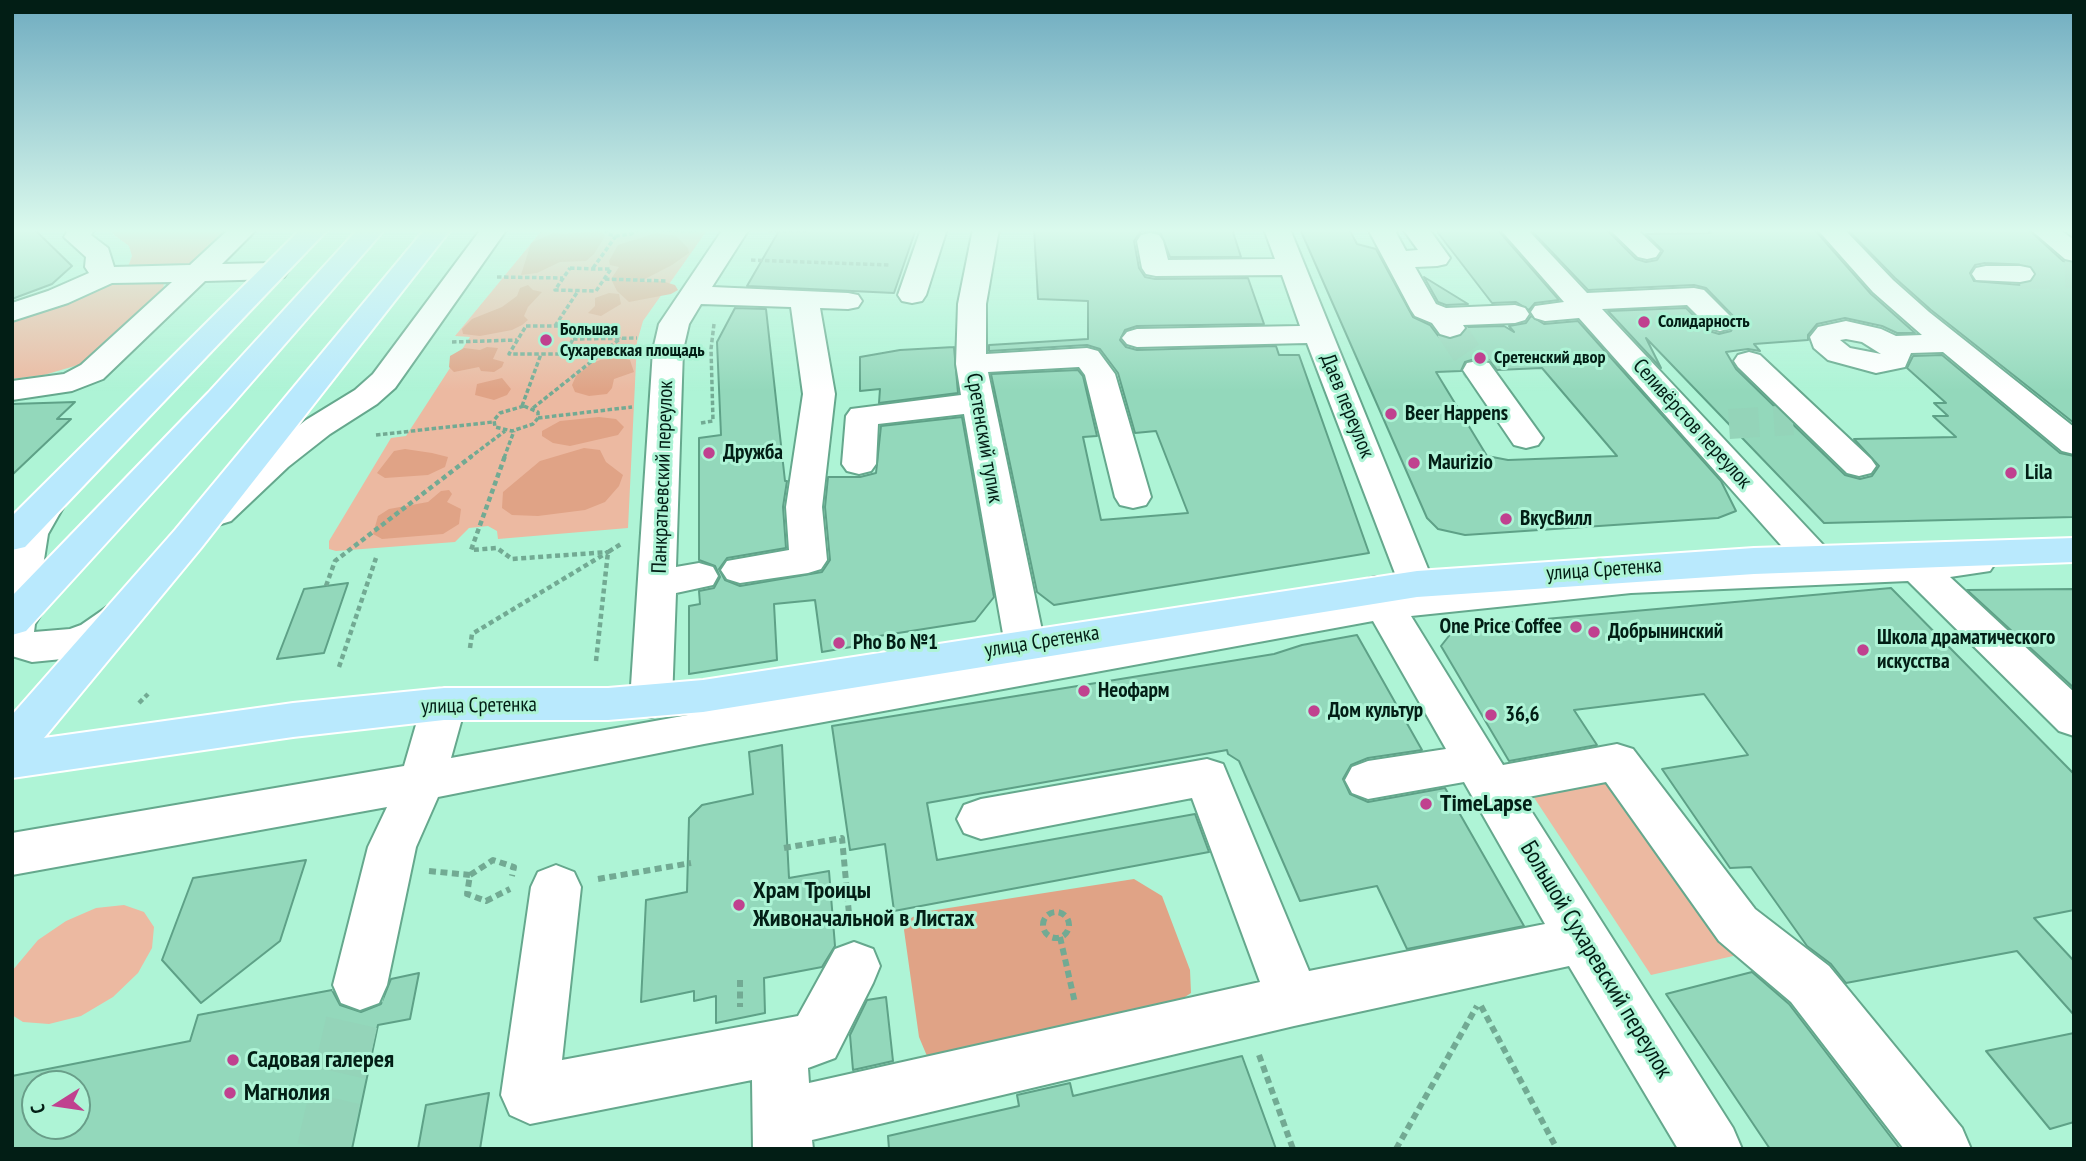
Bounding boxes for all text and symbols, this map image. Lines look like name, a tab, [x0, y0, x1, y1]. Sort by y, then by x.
place label: Солидарность	[1658, 311, 1750, 333]
marker: Солидарность	[1636, 314, 1652, 330]
place label: Большая Сухаревская площадь	[560, 319, 705, 362]
marker: Большая Сухаревская площадь	[538, 332, 554, 348]
place label: Сретенский двор	[1494, 347, 1605, 369]
street label: Даев переулок	[1315, 350, 1379, 462]
marker: Сретенский двор	[1472, 350, 1488, 366]
street label: Селивёрстов переулок	[1627, 354, 1757, 494]
street label: Сретенский тупик	[960, 371, 1008, 505]
street label: Панкратьевский переулок	[647, 380, 679, 574]
place label: Beer Happens	[1405, 401, 1508, 427]
marker: Beer Happens	[1383, 406, 1399, 422]
place label: Дружба	[723, 440, 783, 466]
marker: Дружба	[701, 445, 717, 461]
place label: Maurizio	[1428, 450, 1493, 476]
marker: Maurizio	[1406, 455, 1422, 471]
place label: Lila	[2025, 460, 2052, 486]
marker: Lila	[2003, 465, 2019, 481]
place label: ВкусВилл	[1520, 506, 1592, 532]
marker: ВкусВилл	[1498, 511, 1514, 527]
street label: улица Сретенка	[1545, 553, 1663, 587]
place label: One Price Coffee	[1440, 614, 1562, 640]
marker: One Price Coffee	[1568, 619, 1584, 635]
place label: Добрынинский	[1608, 619, 1723, 645]
street label: улица Сретенка	[983, 621, 1101, 663]
marker: Добрынинский	[1586, 624, 1602, 640]
place label: Школа драматического искусства	[1877, 625, 2055, 675]
place label: Pho Bo №1	[853, 630, 938, 656]
marker: Pho Bo №1	[831, 635, 847, 651]
marker: Школа драматического искусства	[1855, 642, 1871, 658]
place label: Неофарм	[1098, 678, 1170, 704]
marker: Неофарм	[1076, 683, 1092, 699]
street label: улица Сретенка	[421, 692, 537, 720]
place label: Дом культур	[1328, 698, 1423, 724]
place label: 36,6	[1505, 702, 1540, 728]
marker: Дом культур	[1306, 703, 1322, 719]
marker: 36,6	[1483, 707, 1499, 723]
place label: TimeLapse	[1440, 790, 1532, 818]
marker: TimeLapse	[1418, 796, 1434, 812]
street label: Большой Сухаревский переулок	[1514, 836, 1678, 1084]
place label: Храм Троицы Живоначальной в Листах	[753, 877, 974, 933]
marker: Храм Троицы Живоначальной в Листах	[731, 897, 747, 913]
place label: Садовая галерея	[247, 1046, 394, 1074]
marker: Садовая галерея	[225, 1052, 241, 1068]
north arrow	[21, 1070, 91, 1140]
place label: Магнолия	[244, 1079, 330, 1107]
marker: Магнолия	[222, 1085, 238, 1101]
text: С	[25, 1102, 50, 1116]

